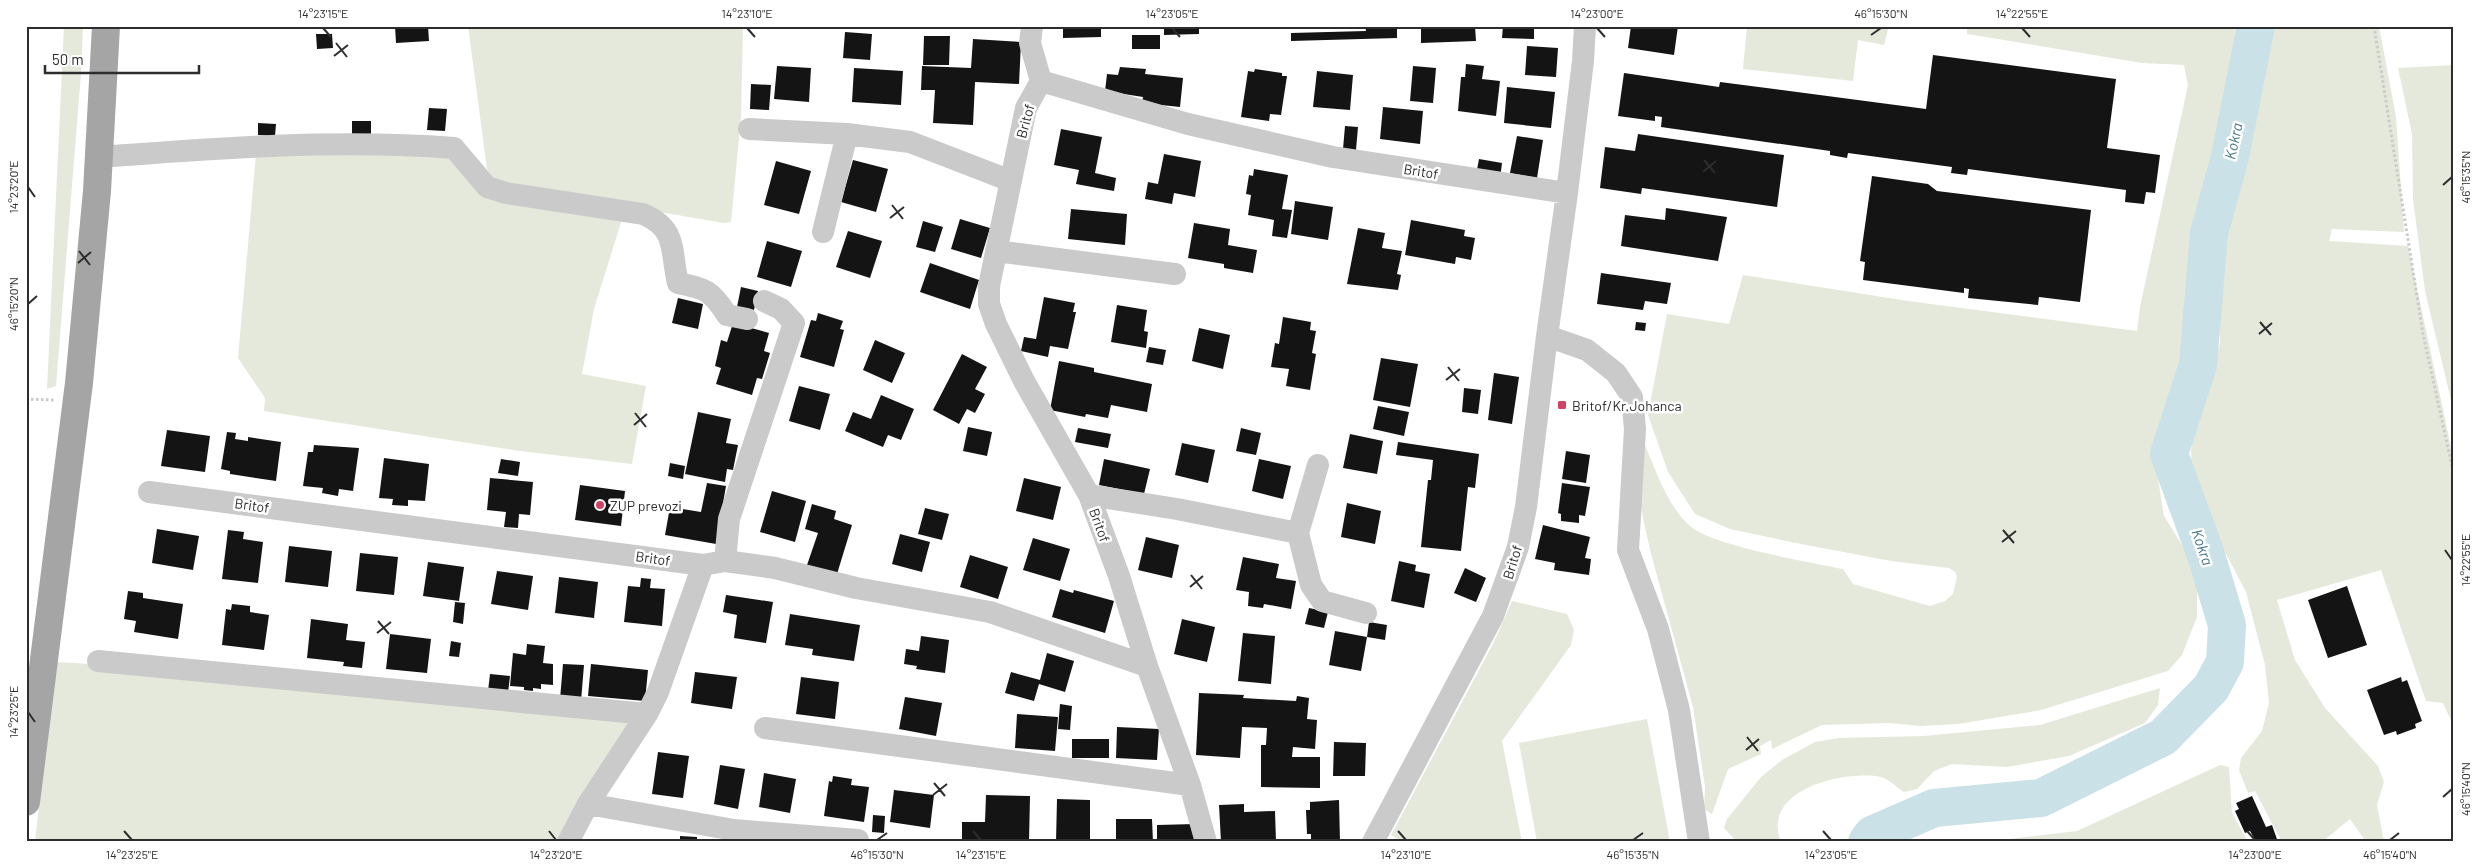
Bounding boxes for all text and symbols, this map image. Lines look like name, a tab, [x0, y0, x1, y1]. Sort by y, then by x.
text: 14°23'15"E	[298, 6, 348, 20]
text: 14°23'10"E	[722, 6, 772, 20]
text: 14°23'05"E	[1146, 6, 1198, 20]
text: 14°23'00"E	[1570, 6, 1624, 20]
text: 46°15'30"N	[1854, 6, 1908, 20]
text: 14°22'55"E	[1996, 6, 2048, 20]
scale bar	[45, 42, 199, 74]
text: 50 m	[52, 50, 84, 68]
street label: Britof	[1012, 102, 1038, 140]
water label: Kokra	[2220, 121, 2246, 161]
text: 46°15'35"N	[2458, 151, 2472, 203]
text: 14°23'20"E	[6, 160, 20, 214]
street label: Britof	[1402, 160, 1440, 182]
text: 46°15'20"N	[6, 277, 20, 331]
place label: Britof/Kr.Johanca	[1572, 397, 1682, 414]
marker: Britof/Kr.Johanca	[1556, 399, 1568, 411]
street label: Britof	[234, 494, 270, 516]
place label: ZUP prevozi	[610, 497, 682, 514]
marker: ZUP prevozi	[594, 499, 606, 511]
street label: Britof	[1086, 506, 1114, 544]
water label: Kokra	[2188, 527, 2218, 567]
text: 14°22'55"E	[2458, 534, 2472, 586]
street label: Britof	[1499, 543, 1525, 581]
street label: Britof	[635, 547, 671, 569]
text: 14°23'25"E	[6, 686, 20, 738]
text: 46°15'40"N	[2458, 762, 2472, 816]
text: 14°23'25"E	[106, 847, 158, 861]
text: 14°23'20"E	[529, 847, 583, 861]
text: 46°15'30"N	[850, 847, 904, 861]
text: 14°23'15"E	[956, 847, 1006, 861]
text: 14°23'10"E	[1381, 847, 1431, 861]
text: 46°15'35"N	[1607, 847, 1659, 861]
text: 14°23'05"E	[1805, 847, 1857, 861]
text: 14°23'00"E	[2228, 847, 2282, 861]
text: 46°15'40"N	[2363, 847, 2417, 861]

